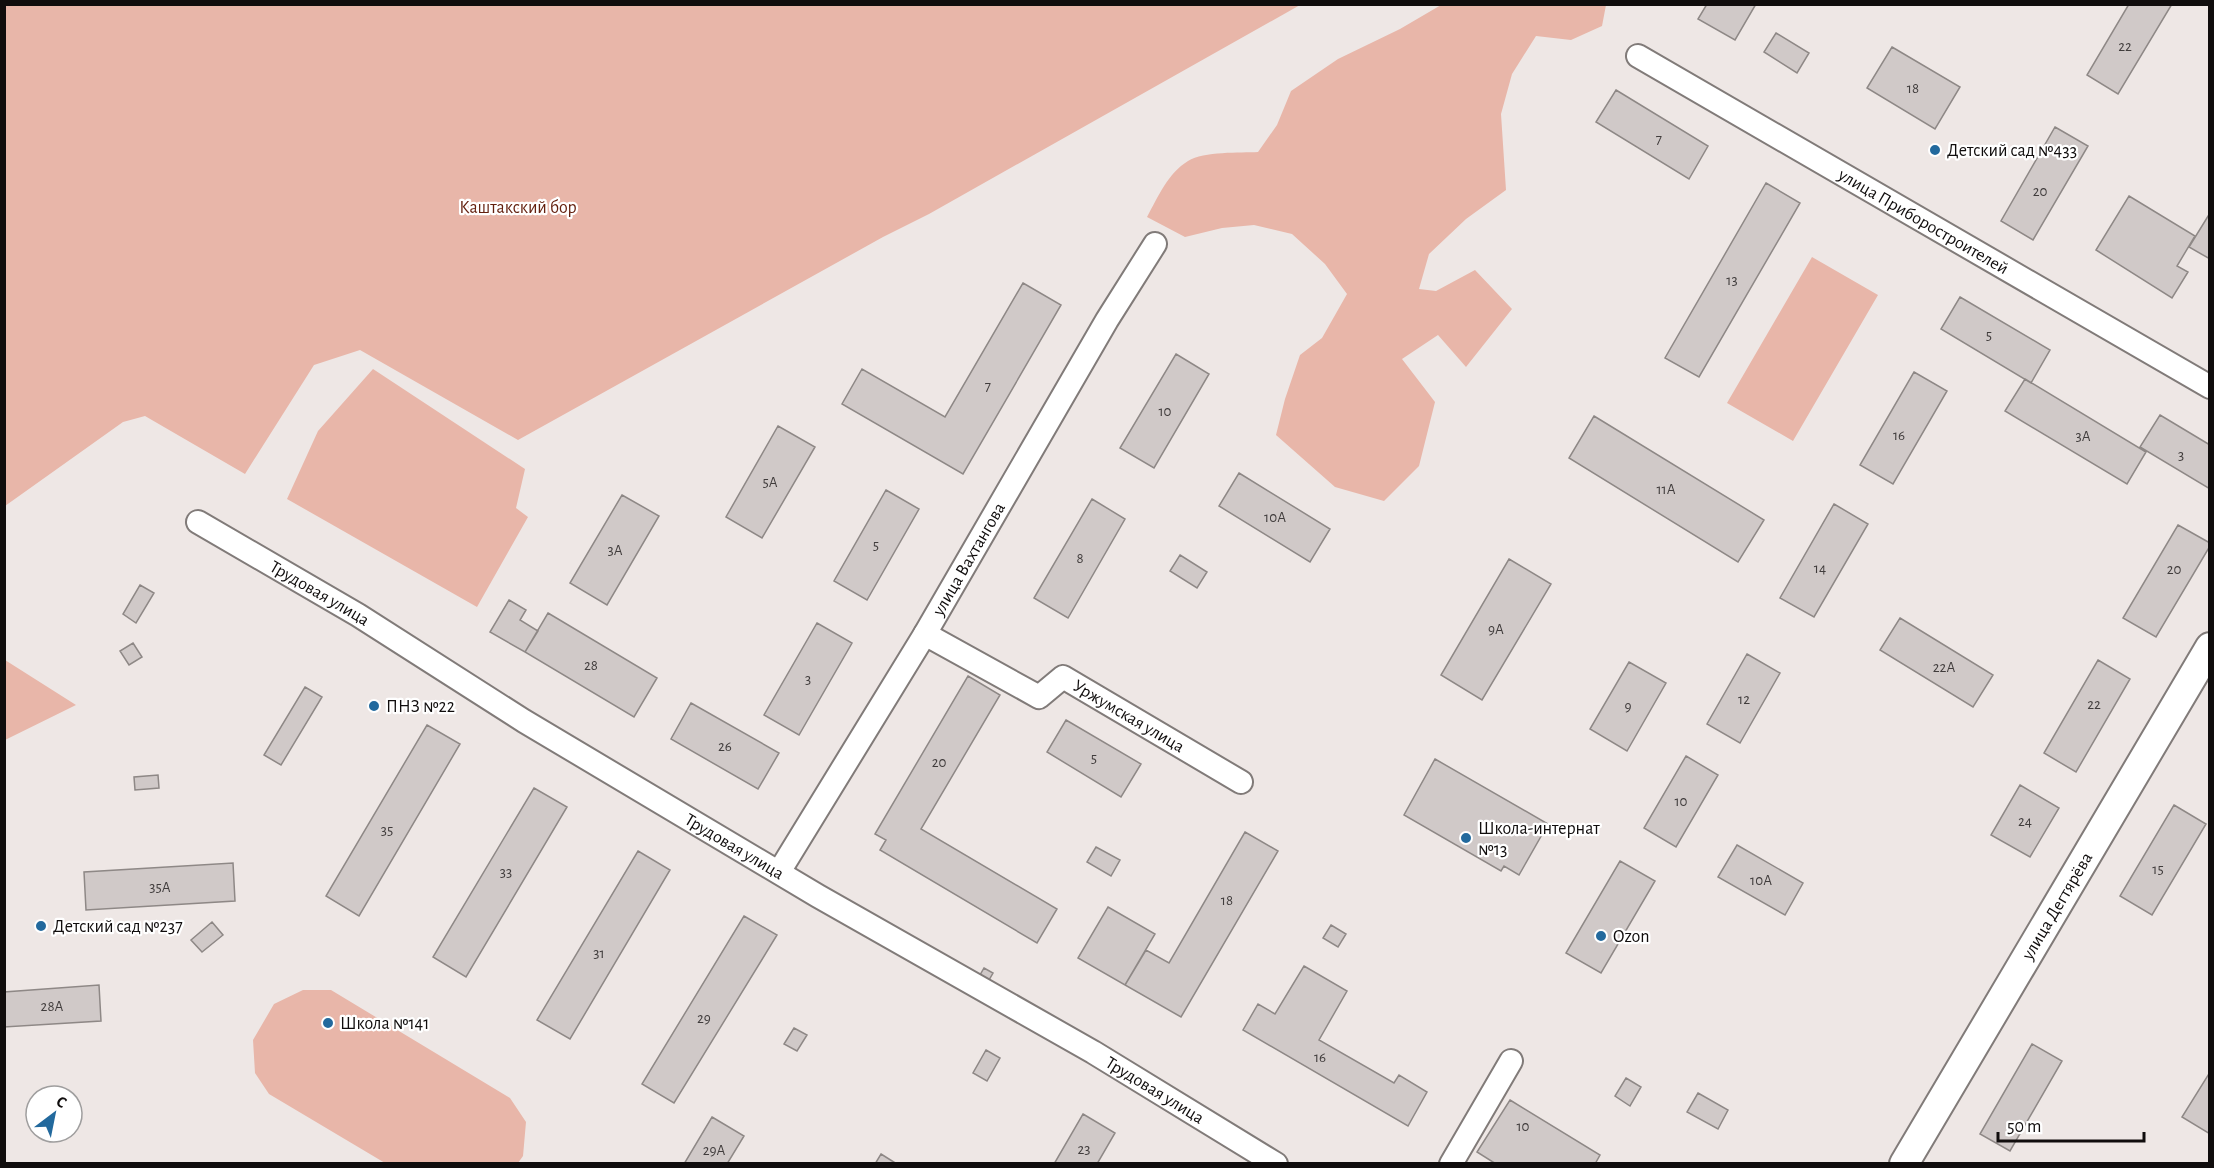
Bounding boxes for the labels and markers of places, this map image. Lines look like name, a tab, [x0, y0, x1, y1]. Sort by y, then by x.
place label: Детский сад №433	[1947, 142, 2077, 160]
marker: Детский сад №433	[1928, 143, 1942, 157]
place label: ПНЗ №22	[386, 698, 455, 716]
marker: ПНЗ №22	[367, 699, 381, 713]
place label: Школа-интернат №13	[1478, 820, 1600, 859]
marker: Школа-интернат №13	[1459, 831, 1473, 845]
place label: Детский сад №237	[53, 918, 183, 936]
marker: Детский сад №237	[34, 919, 48, 933]
place label: Ozon	[1613, 928, 1650, 946]
marker: Ozon	[1594, 929, 1608, 943]
place label: Школа №141	[340, 1015, 429, 1033]
marker: Школа №141	[321, 1016, 335, 1030]

